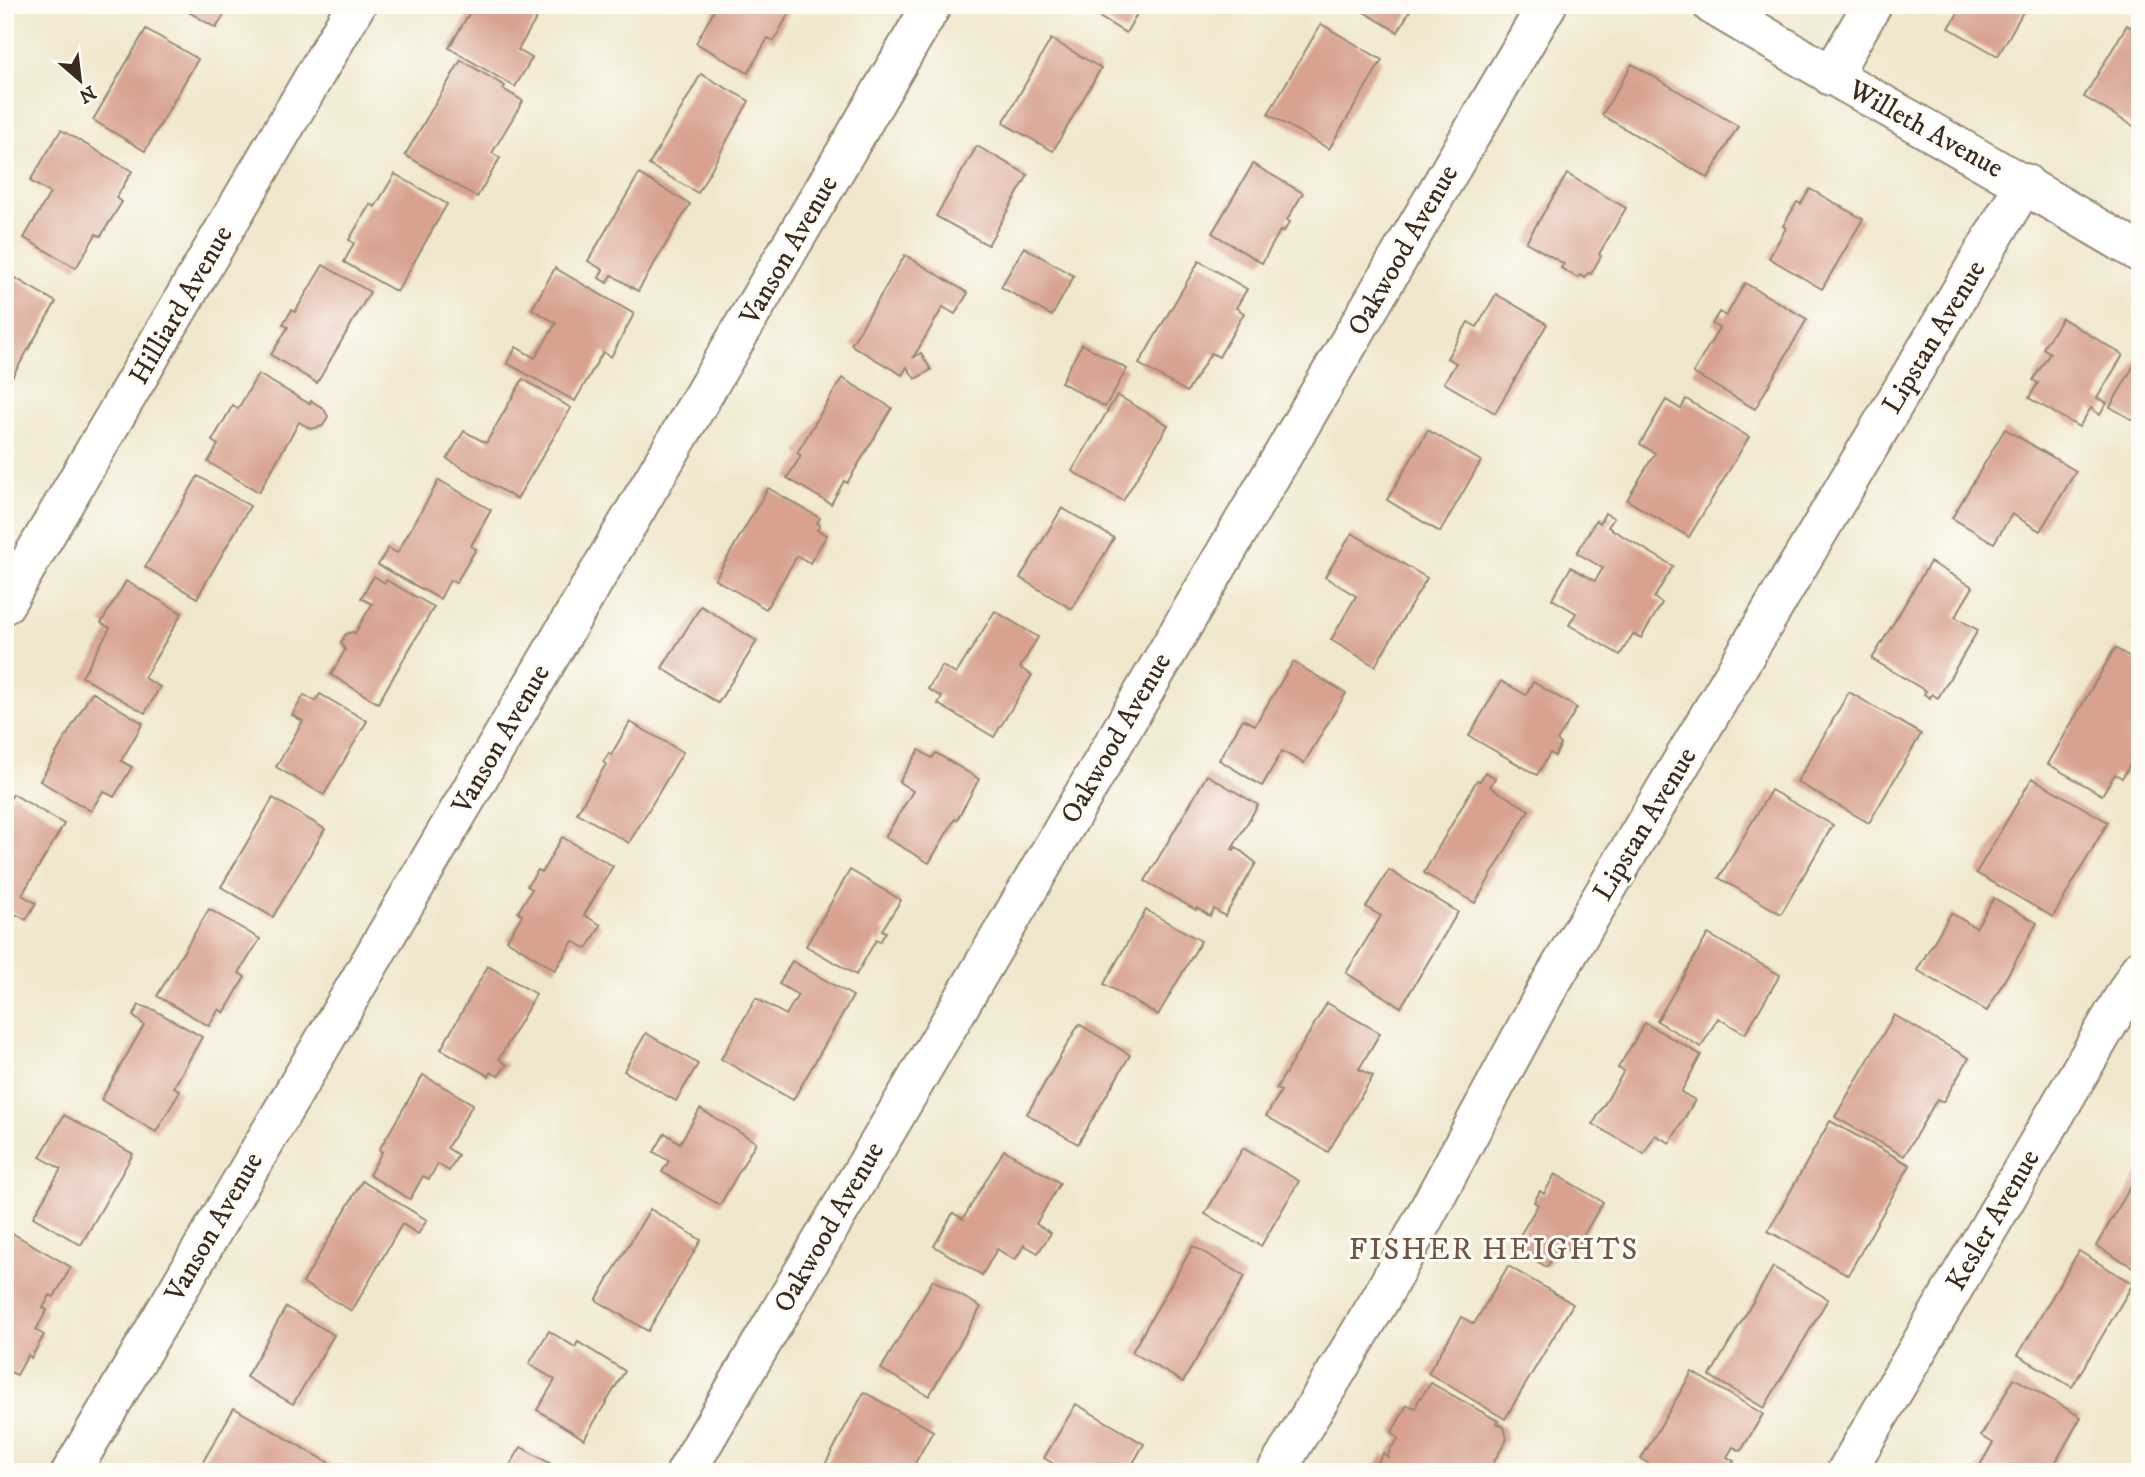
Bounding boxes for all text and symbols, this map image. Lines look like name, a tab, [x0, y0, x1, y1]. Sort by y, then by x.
north arrow	[46, 46, 116, 116]
street label: Willeth Avenue	[1842, 72, 2010, 186]
text: N	[75, 80, 100, 108]
street label: Oakwood Avenue	[1340, 158, 1466, 342]
street label: Vanson Avenue	[732, 169, 846, 332]
street label: Hilliard Avenue	[121, 219, 241, 391]
street label: Lipstan Avenue	[1874, 254, 1994, 420]
street label: Oakwood Avenue	[1053, 646, 1179, 830]
street label: Vanson Avenue	[444, 658, 558, 821]
street label: Lipstan Avenue	[1585, 741, 1705, 907]
street label: Oakwood Avenue	[766, 1135, 892, 1319]
street label: Kesler Avenue	[1938, 1143, 2048, 1297]
street label: Vanson Avenue	[157, 1146, 271, 1309]
district label: FISHER HEIGHTS	[1349, 1232, 1639, 1269]

